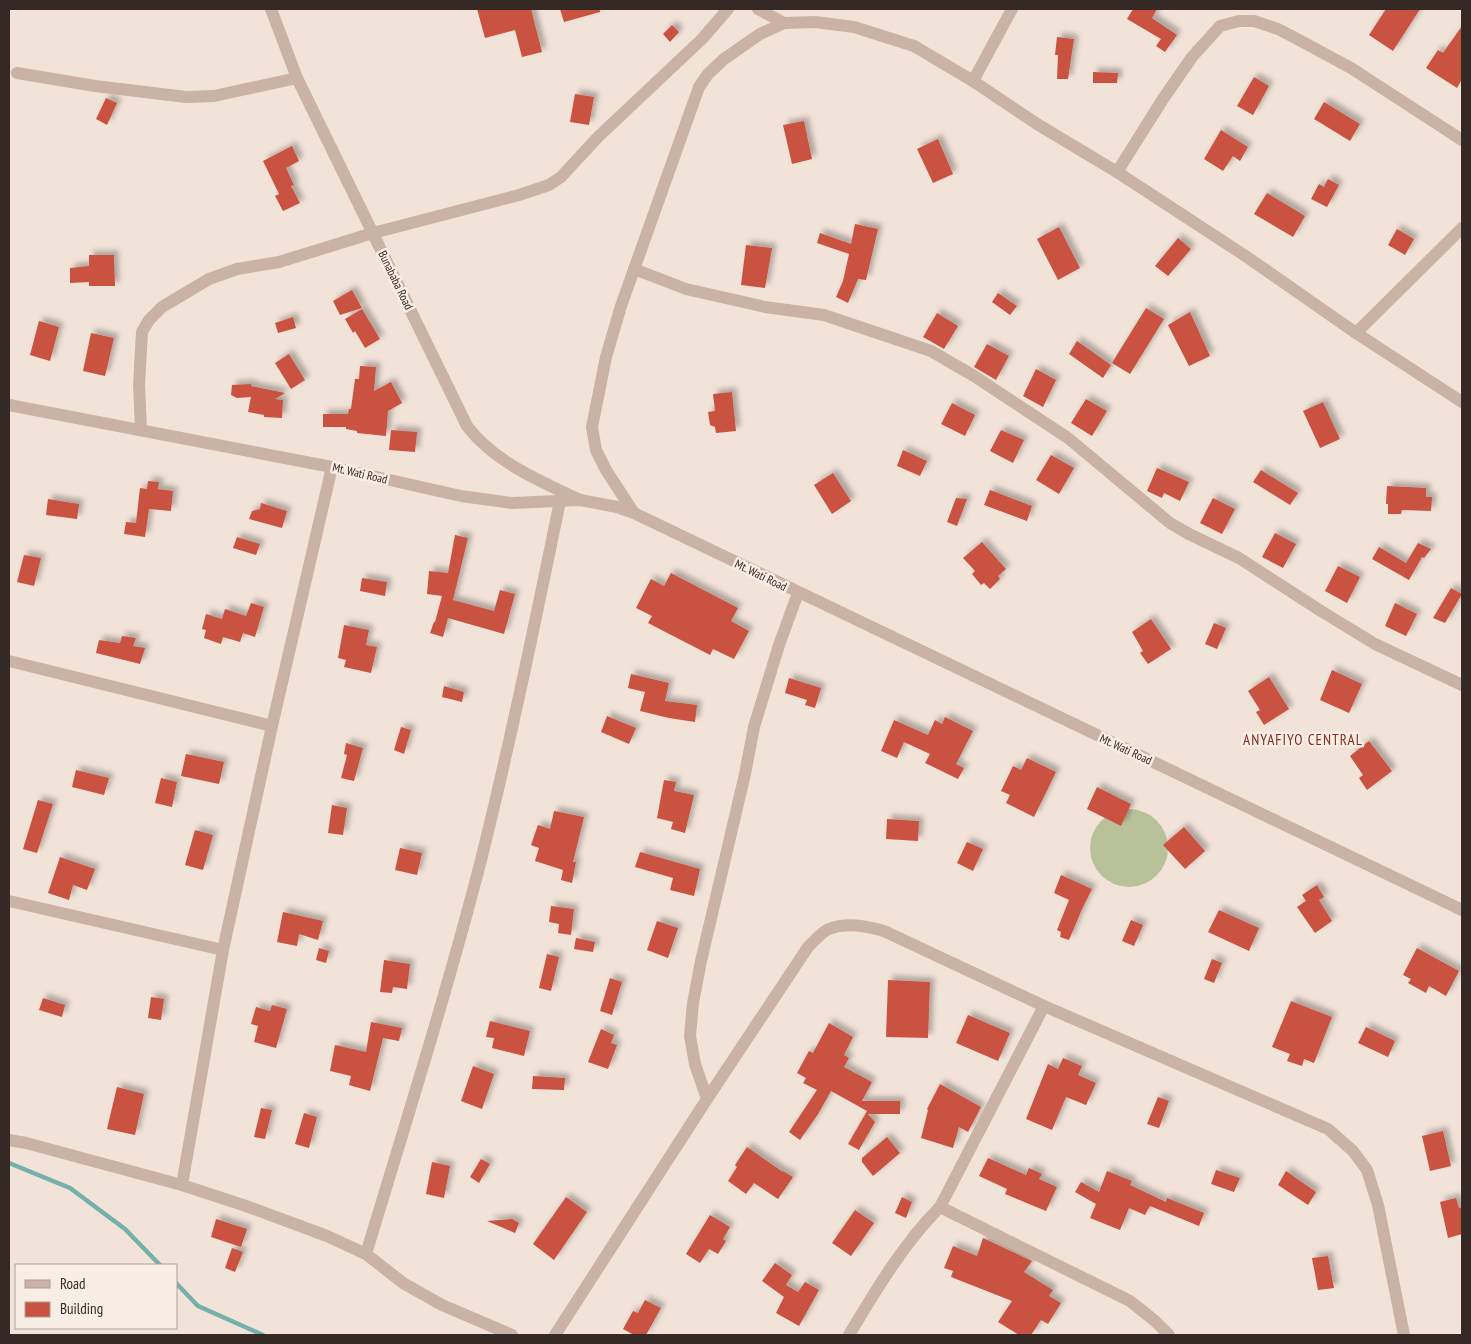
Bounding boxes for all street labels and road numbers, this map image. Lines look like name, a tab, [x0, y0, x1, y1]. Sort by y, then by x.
street label: Bunababa Road	[375, 248, 417, 312]
street label: Mt. Wati Road	[331, 459, 389, 487]
street label: Mt. Wati Road	[733, 556, 789, 594]
street label: Mt. Wati Road	[1097, 730, 1155, 768]

